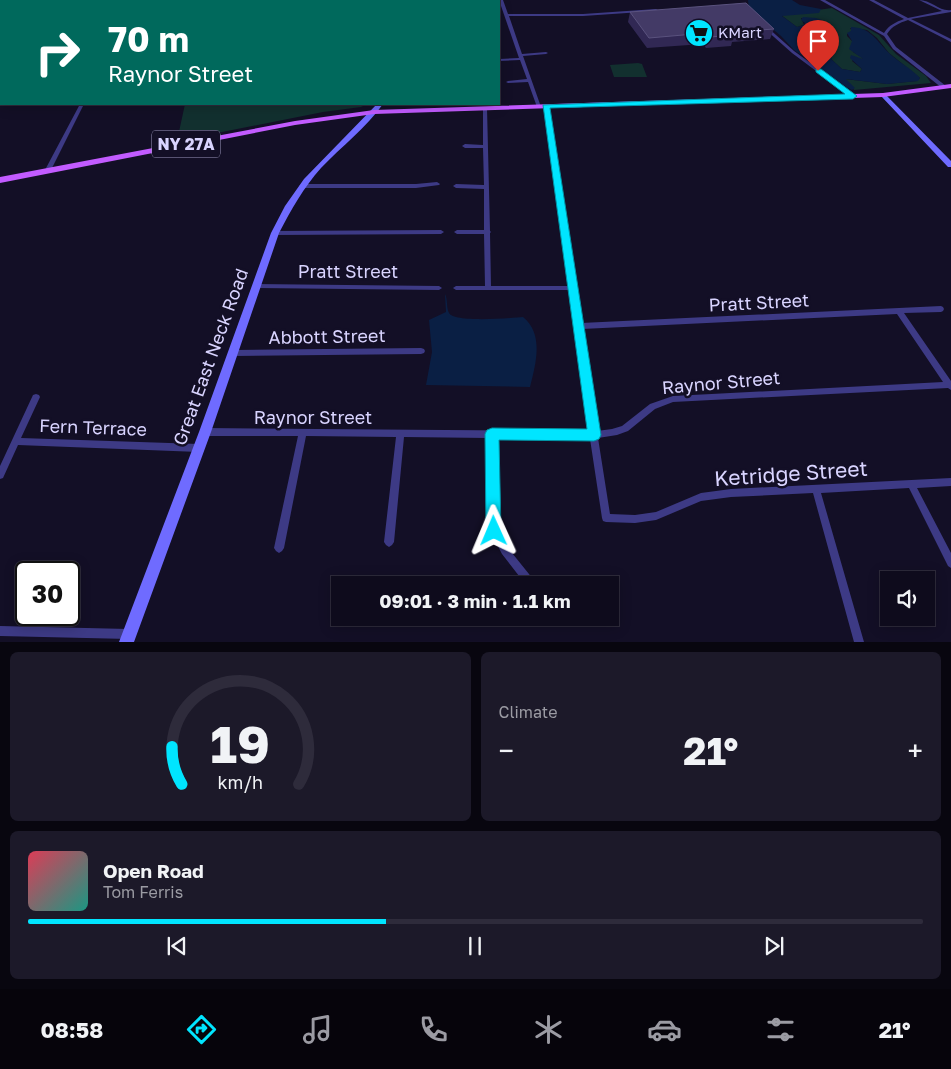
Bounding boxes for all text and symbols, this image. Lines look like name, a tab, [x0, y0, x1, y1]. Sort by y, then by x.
text: 70 m	[108, 18, 189, 60]
supermarket icon: KMart	[684, 18, 714, 48]
icon: right	[25, 20, 90, 85]
pin	[797, 20, 839, 71]
place label: KMart	[718, 23, 762, 41]
icon: arrive	[804, 27, 832, 55]
text: Raynor Street	[108, 60, 253, 87]
road number: NY 27A	[152, 130, 220, 158]
street label: Pratt Street	[298, 260, 398, 282]
street label: Great East Neck Road	[168, 265, 252, 448]
street label: Pratt Street	[708, 288, 810, 316]
street label: Abbott Street	[268, 324, 386, 348]
street label: Raynor Street	[661, 366, 781, 398]
street label: Raynor Street	[254, 406, 372, 428]
street label: Fern Terrace	[39, 414, 147, 440]
street label: Ketridge Street	[713, 455, 869, 491]
position arrow	[467, 504, 519, 556]
speed limit sign: 30	[15, 561, 80, 626]
map controls	[880, 571, 935, 626]
button: sound	[880, 571, 935, 626]
text: 09:01 · 3 min · 1.1 km	[379, 589, 571, 612]
text: Climate	[499, 702, 558, 722]
text: 19	[210, 712, 270, 774]
text: 21°	[683, 728, 738, 773]
text: −	[499, 734, 514, 767]
text: +	[908, 734, 923, 767]
text: km/h	[218, 771, 263, 793]
text: Open Road	[103, 859, 204, 882]
text: Tom Ferris	[103, 882, 183, 902]
icon: previous	[163, 932, 191, 960]
icon: pause	[461, 932, 489, 960]
icon: next	[760, 932, 788, 960]
icon: directions	[184, 1012, 219, 1047]
icon: music	[300, 1012, 335, 1047]
icon: phone	[416, 1012, 451, 1047]
icon: climate	[531, 1012, 566, 1047]
icon: car	[647, 1012, 682, 1047]
icon: filters	[763, 1012, 798, 1047]
text: 08:58	[40, 1016, 103, 1043]
text: 21°	[879, 1016, 911, 1043]

